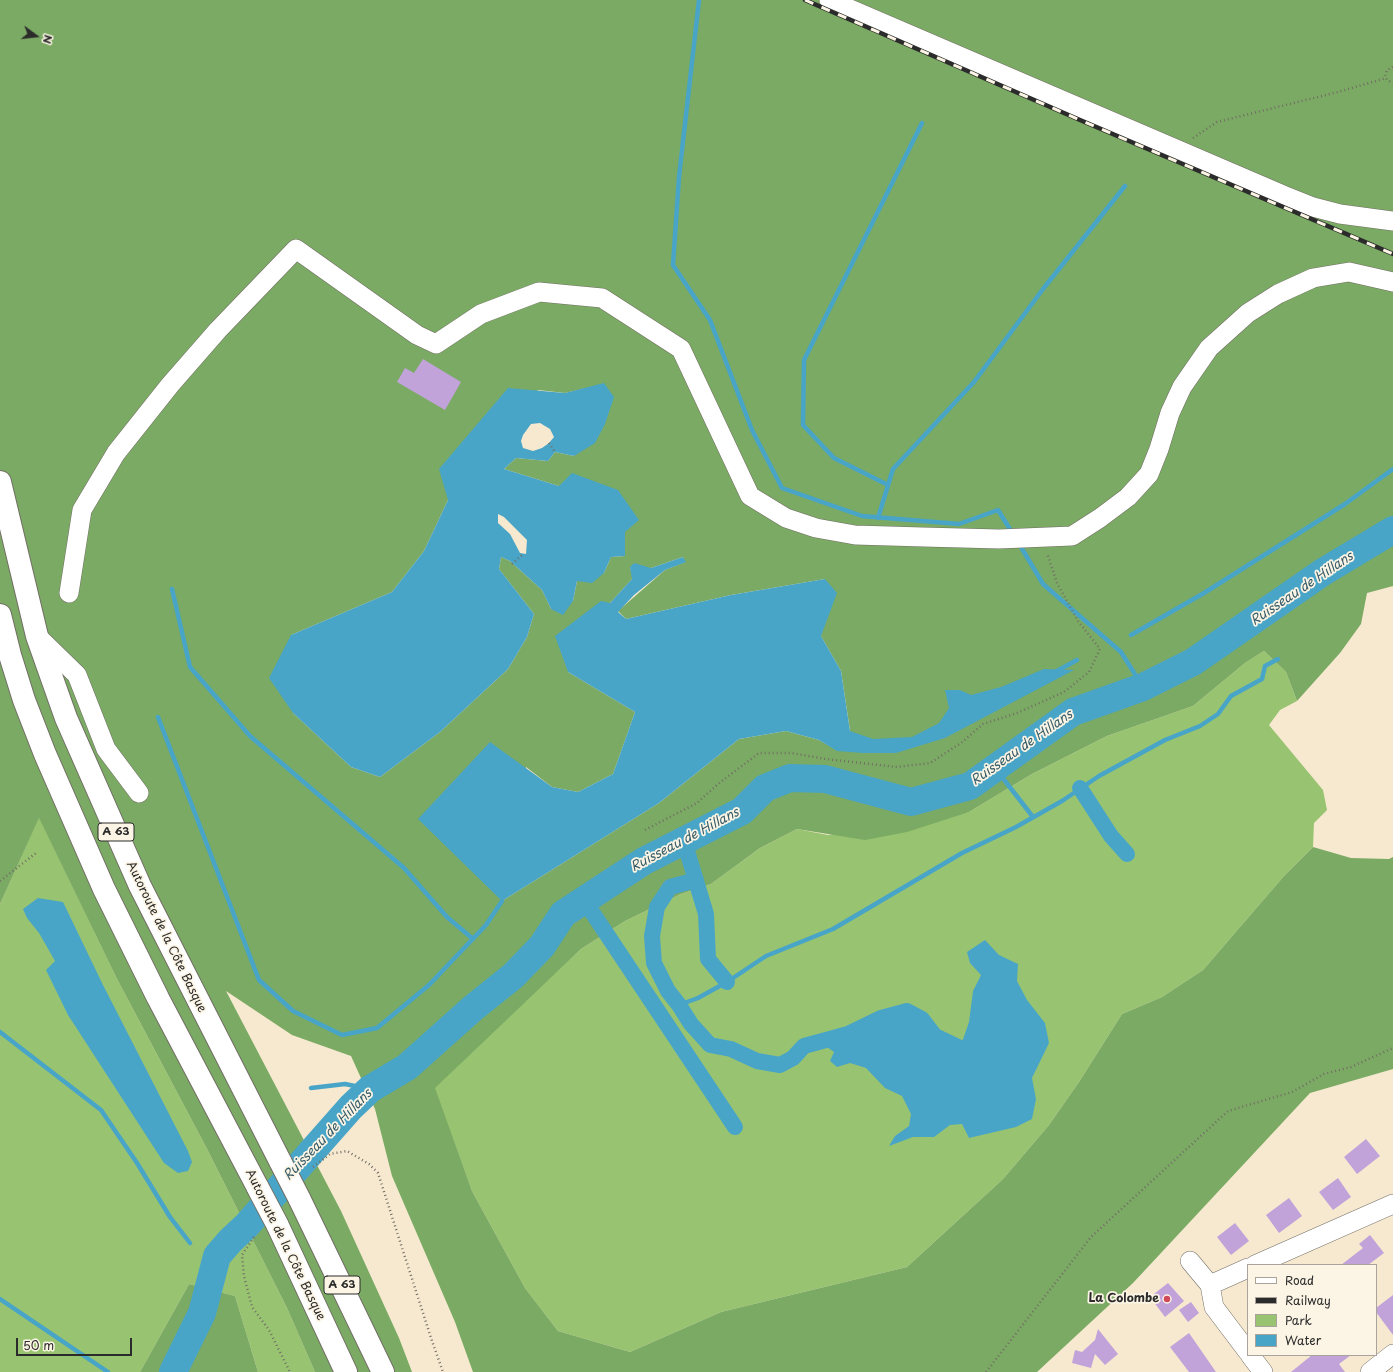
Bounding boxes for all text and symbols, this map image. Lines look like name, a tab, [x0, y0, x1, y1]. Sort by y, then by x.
north arrow	[16, 16, 56, 56]
text: N	[39, 33, 57, 46]
water label: Ruisseau de Hillans	[1248, 549, 1356, 629]
water label: Ruisseau de Hillans	[968, 707, 1076, 789]
water label: Ruisseau de Hillans	[628, 805, 742, 875]
road number: A 63	[98, 823, 134, 841]
street label: Autoroute de la Côte Basque	[123, 859, 209, 1015]
water label: Ruisseau de Hillans	[281, 1086, 375, 1184]
street label: Autoroute de la Côte Basque	[242, 1167, 328, 1323]
legend	[1247, 1264, 1377, 1356]
text: Road	[1285, 1271, 1314, 1289]
road number: A 63	[324, 1276, 360, 1294]
text: Railway	[1285, 1291, 1331, 1309]
place label: La Colombe	[1088, 1292, 1159, 1306]
marker: La Colombe	[1162, 1294, 1172, 1304]
text: Park	[1285, 1311, 1312, 1329]
scale bar	[18, 1330, 134, 1356]
text: Water	[1285, 1331, 1321, 1349]
text: 50 m	[23, 1336, 54, 1354]

